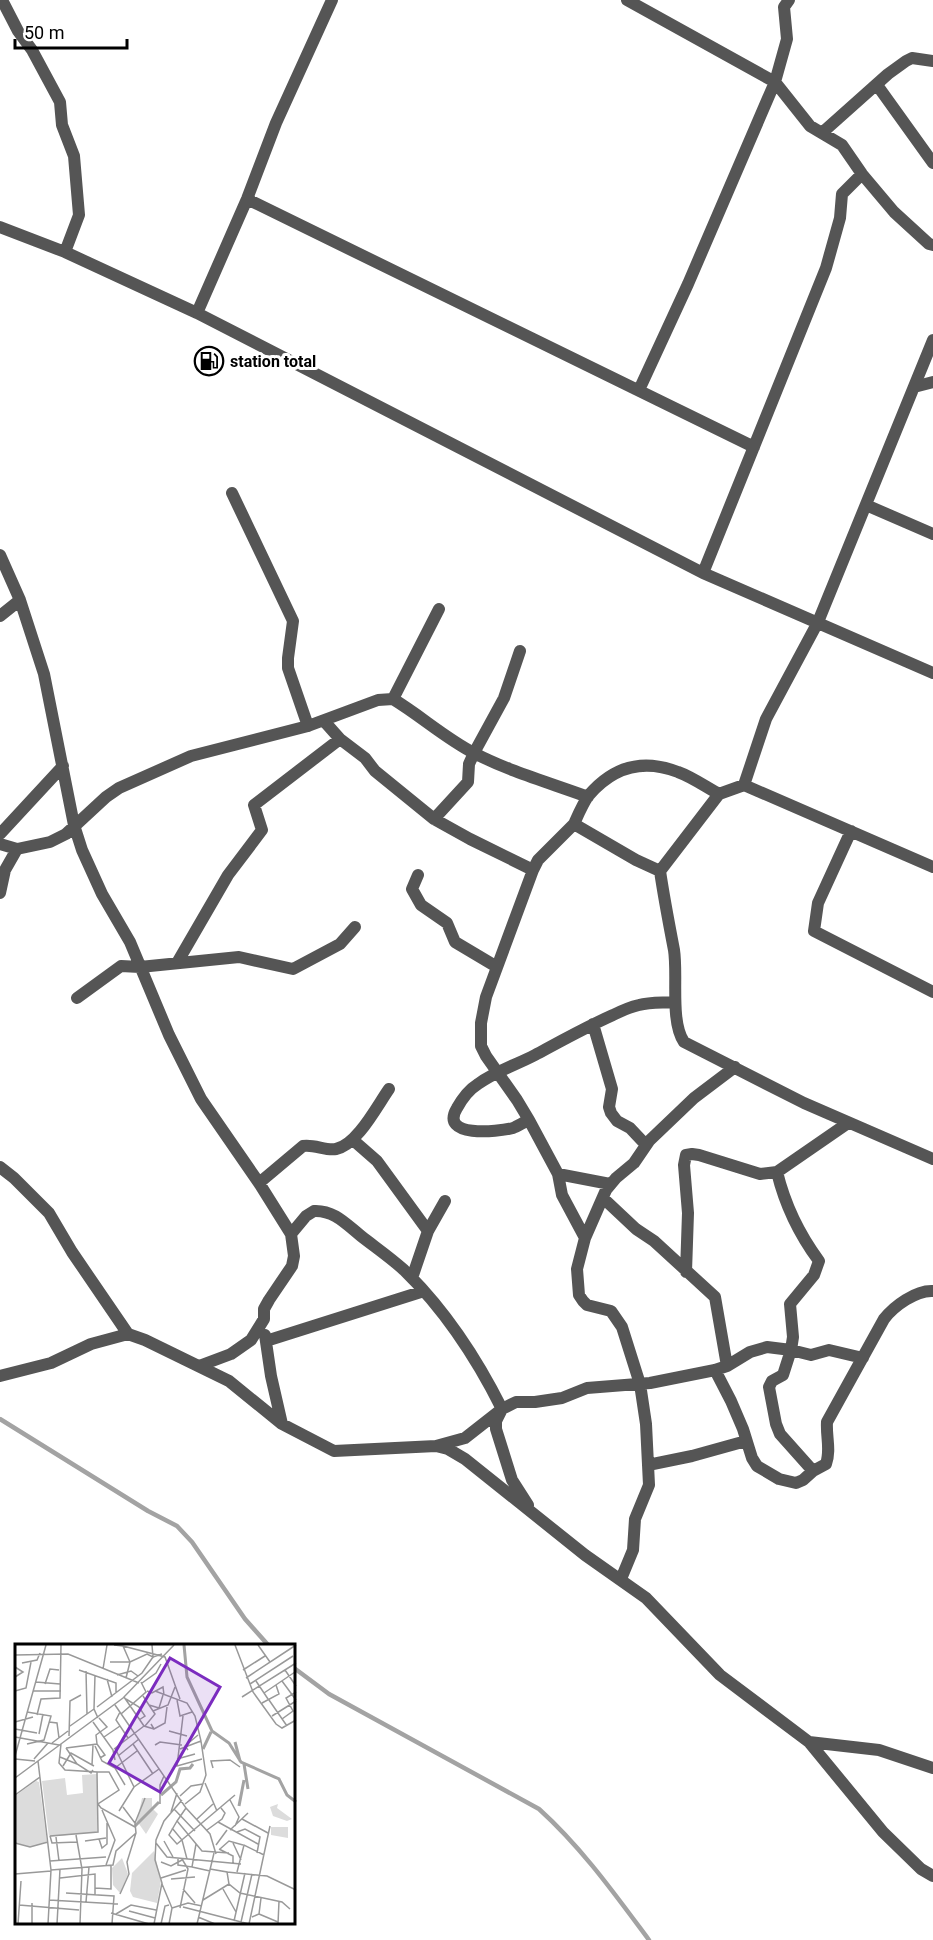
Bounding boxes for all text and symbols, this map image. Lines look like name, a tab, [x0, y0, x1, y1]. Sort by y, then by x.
scale bar	[15, 12, 128, 50]
text: 50 m	[24, 22, 64, 43]
fuel station icon: station total	[193, 345, 225, 377]
place label: station total	[230, 352, 316, 371]
inset map	[15, 1644, 296, 1925]

